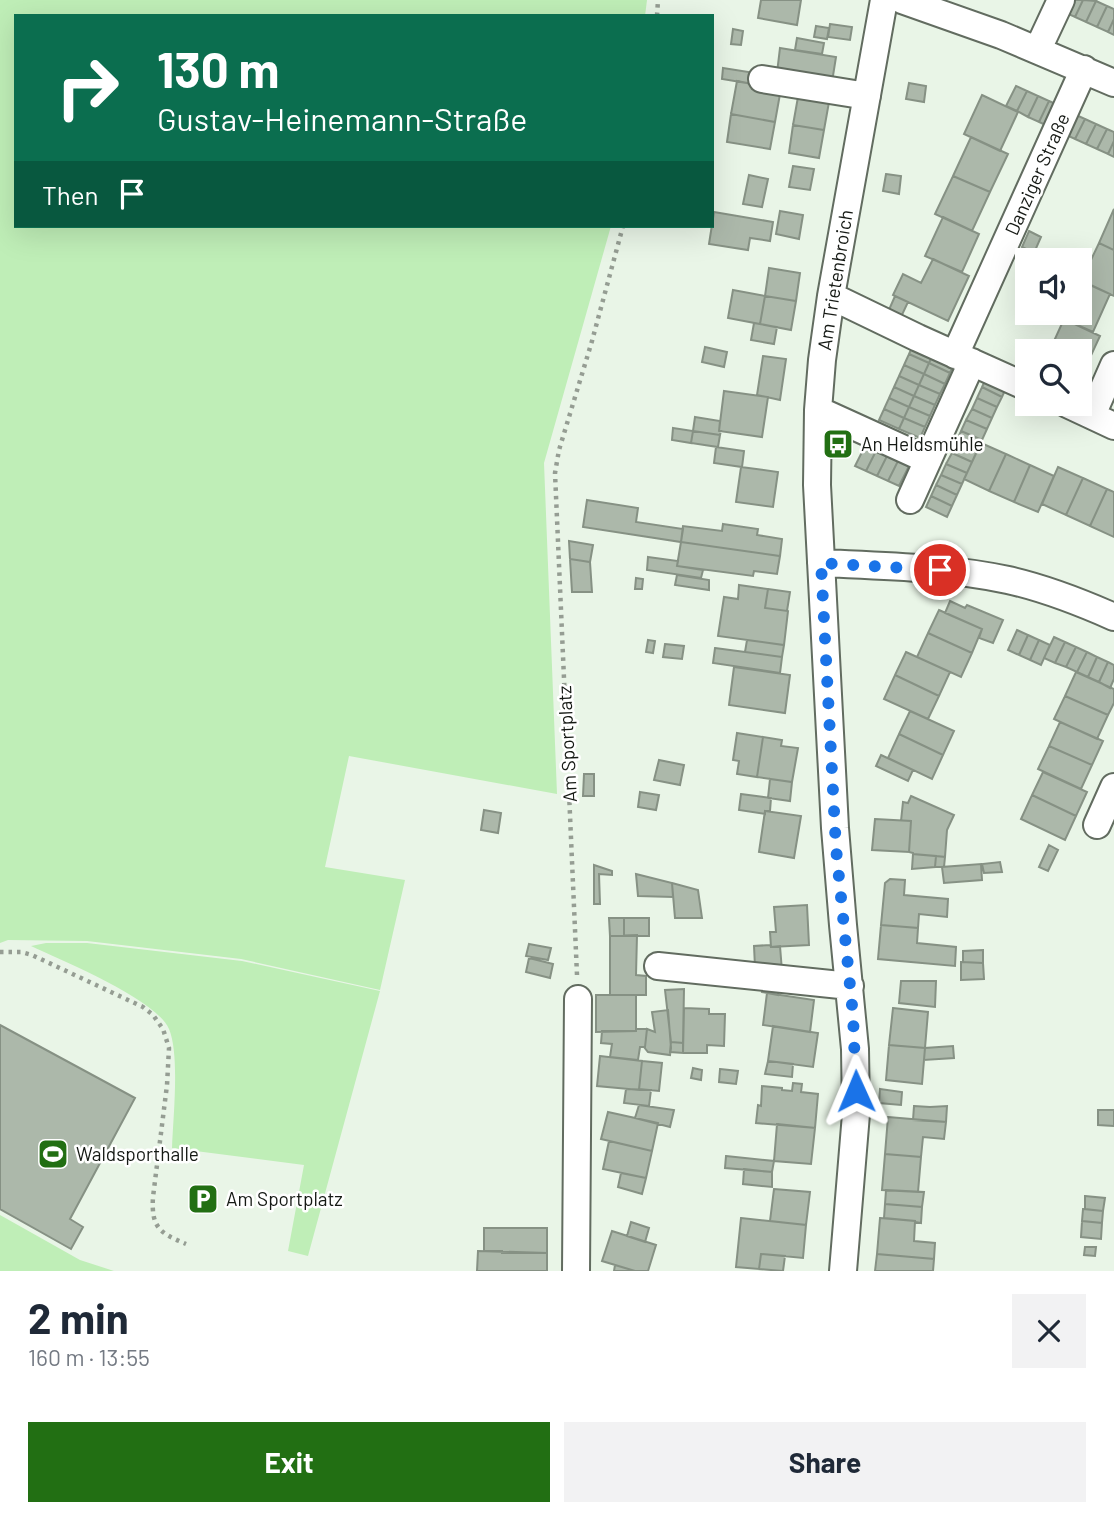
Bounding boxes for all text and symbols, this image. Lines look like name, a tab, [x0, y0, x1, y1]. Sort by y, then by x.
text: 130 m	[157, 39, 279, 98]
icon: right	[42, 42, 133, 133]
text: Gustav-Heinemann-Straße	[157, 99, 527, 137]
street label: Danziger Straße	[999, 109, 1074, 238]
icon: arrive	[113, 175, 151, 213]
text: Then	[42, 179, 99, 210]
street label: Am Trietenbroich	[812, 208, 857, 352]
map controls	[1015, 248, 1092, 416]
button: sound	[1015, 248, 1092, 325]
button: search	[1015, 339, 1092, 416]
bus stop icon: An Heldsmühle	[821, 427, 855, 461]
place label: An Heldsmühle	[861, 432, 984, 455]
pin	[910, 540, 970, 600]
icon: arrive	[921, 551, 959, 589]
street label: Am Sportplatz	[552, 685, 581, 803]
position arrow	[819, 1054, 893, 1128]
sports icon: Waldsporthalle	[36, 1137, 70, 1171]
place label: Waldsporthalle	[76, 1142, 199, 1165]
parking icon: Am Sportplatz	[186, 1182, 220, 1216]
place label: Am Sportplatz	[226, 1187, 343, 1210]
text: 2 min	[28, 1292, 129, 1342]
button: close	[1012, 1294, 1086, 1368]
text: 160 m · 13:55	[28, 1343, 150, 1371]
button: Exit	[28, 1422, 550, 1502]
button: Share	[564, 1422, 1086, 1502]

